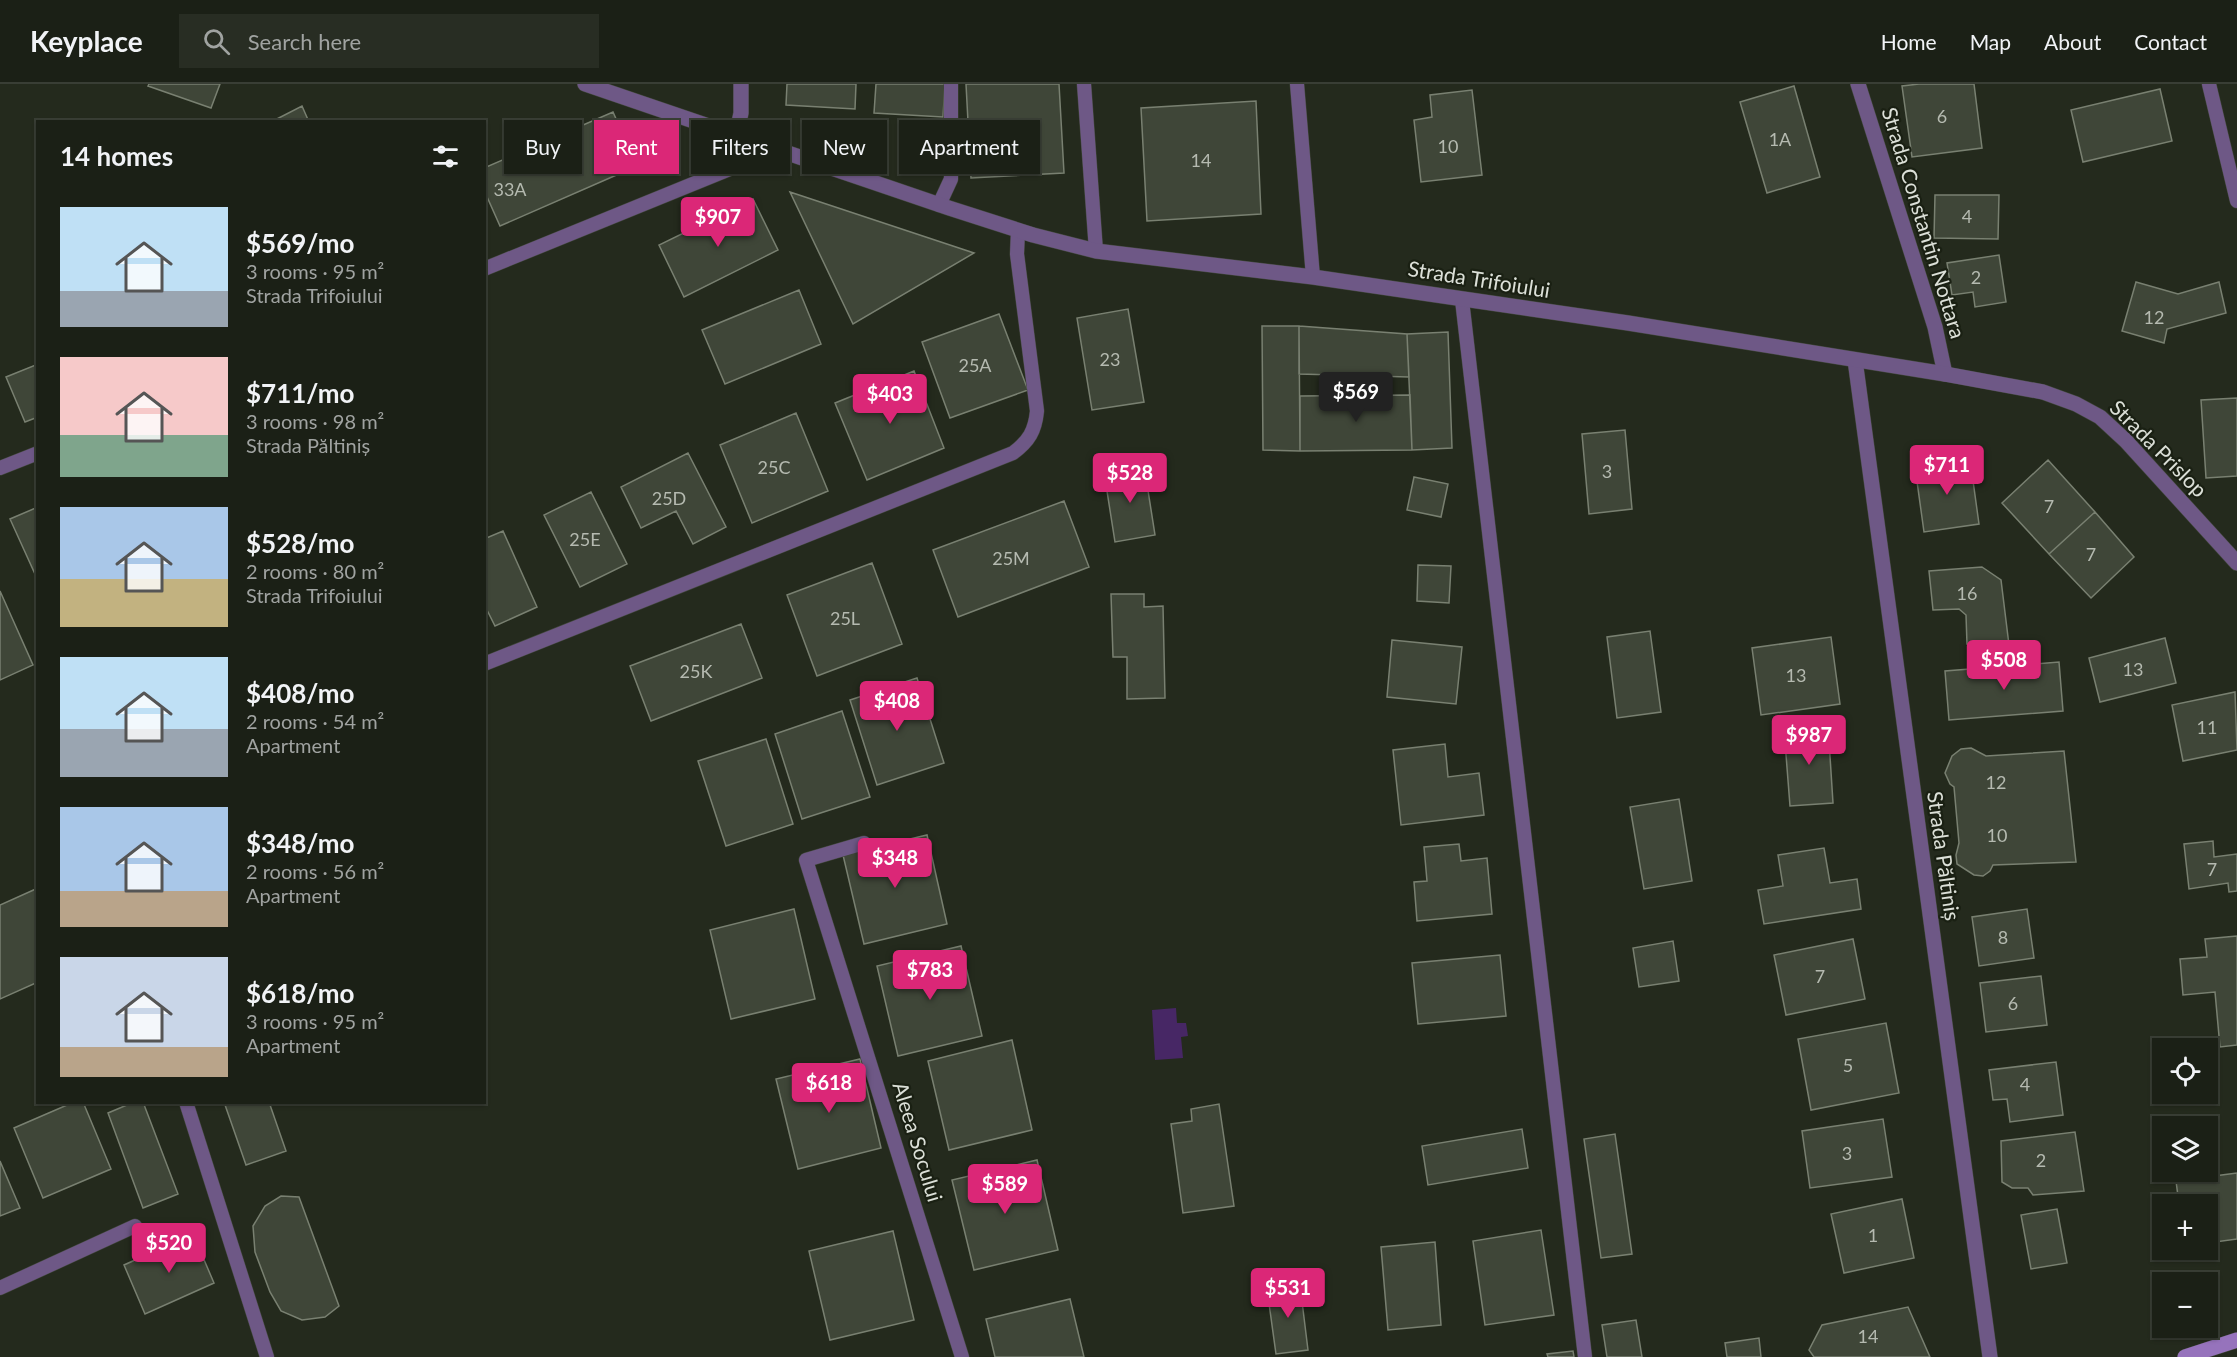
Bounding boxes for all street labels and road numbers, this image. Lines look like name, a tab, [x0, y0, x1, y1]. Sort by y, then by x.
street label: Strada Constantin Nottara	[1877, 104, 1971, 341]
street label: Strada Trifoiului	[1406, 255, 1552, 302]
street label: Strada Prislop	[2105, 394, 2213, 502]
street label: Strada Păltiniș	[1923, 789, 1966, 922]
street label: Aleea Socului	[888, 1079, 948, 1204]

